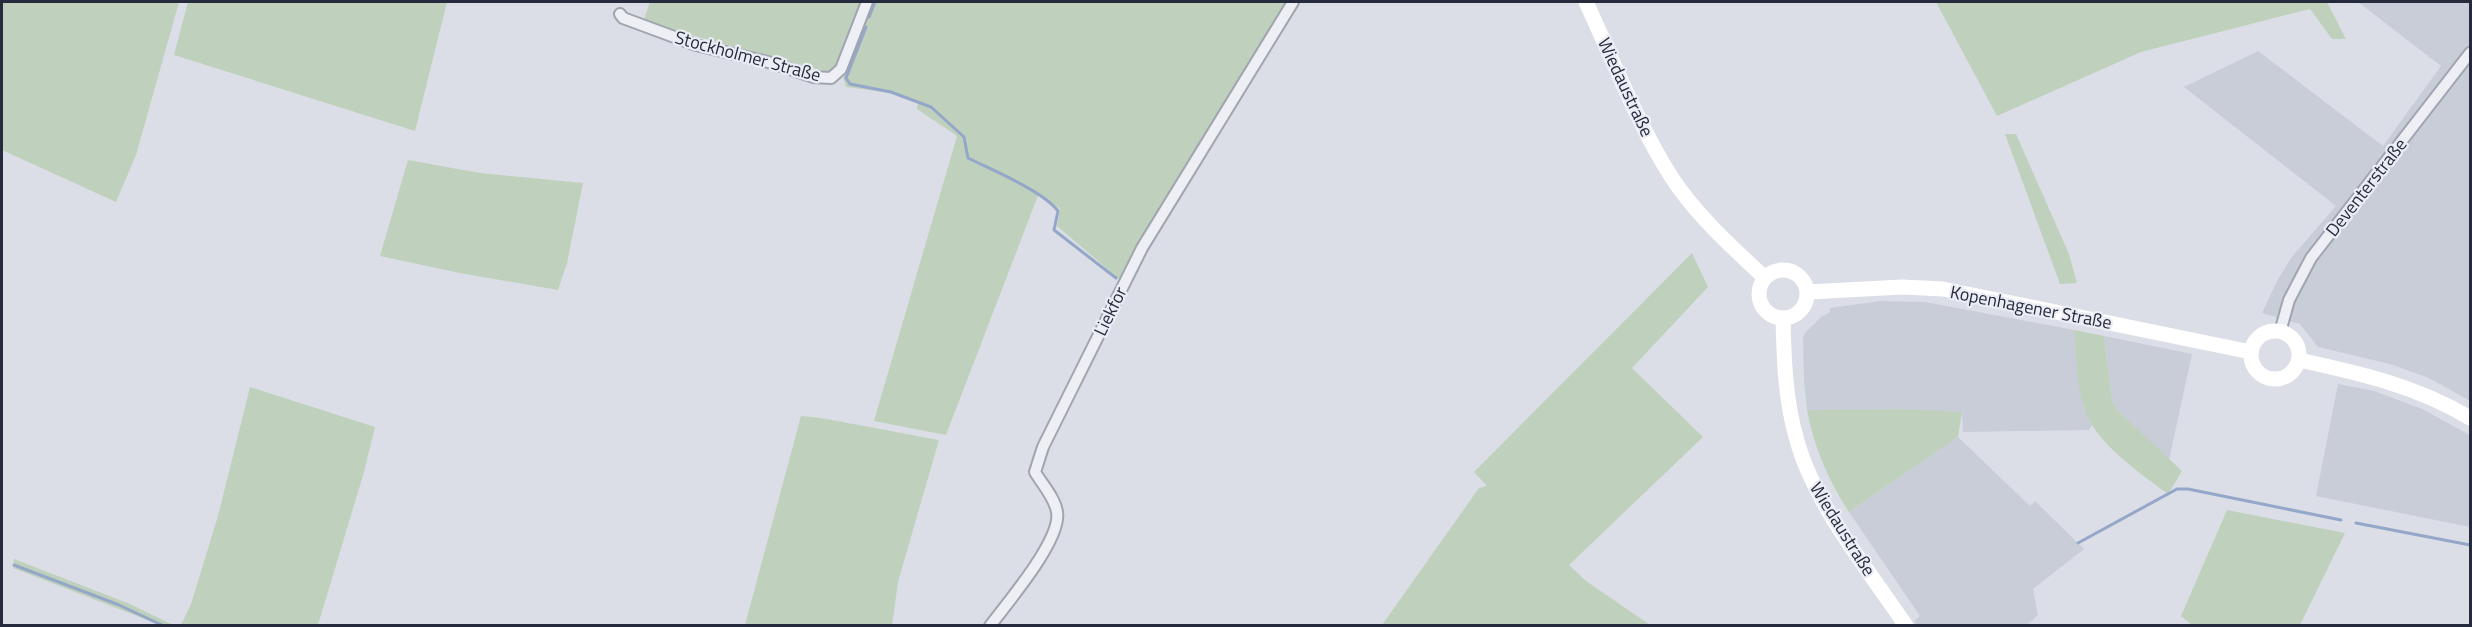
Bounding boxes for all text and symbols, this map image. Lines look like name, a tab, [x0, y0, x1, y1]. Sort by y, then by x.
street label: Stockholmer Straße	[672, 24, 824, 88]
street label: Wiedaustraße	[1591, 33, 1661, 141]
street label: Deventerstraße	[2319, 132, 2413, 242]
street label: Kopenhagener Straße	[1948, 278, 2114, 336]
street label: Liekfor	[1087, 282, 1133, 340]
street label: Wiedaustraße	[1803, 477, 1883, 581]

